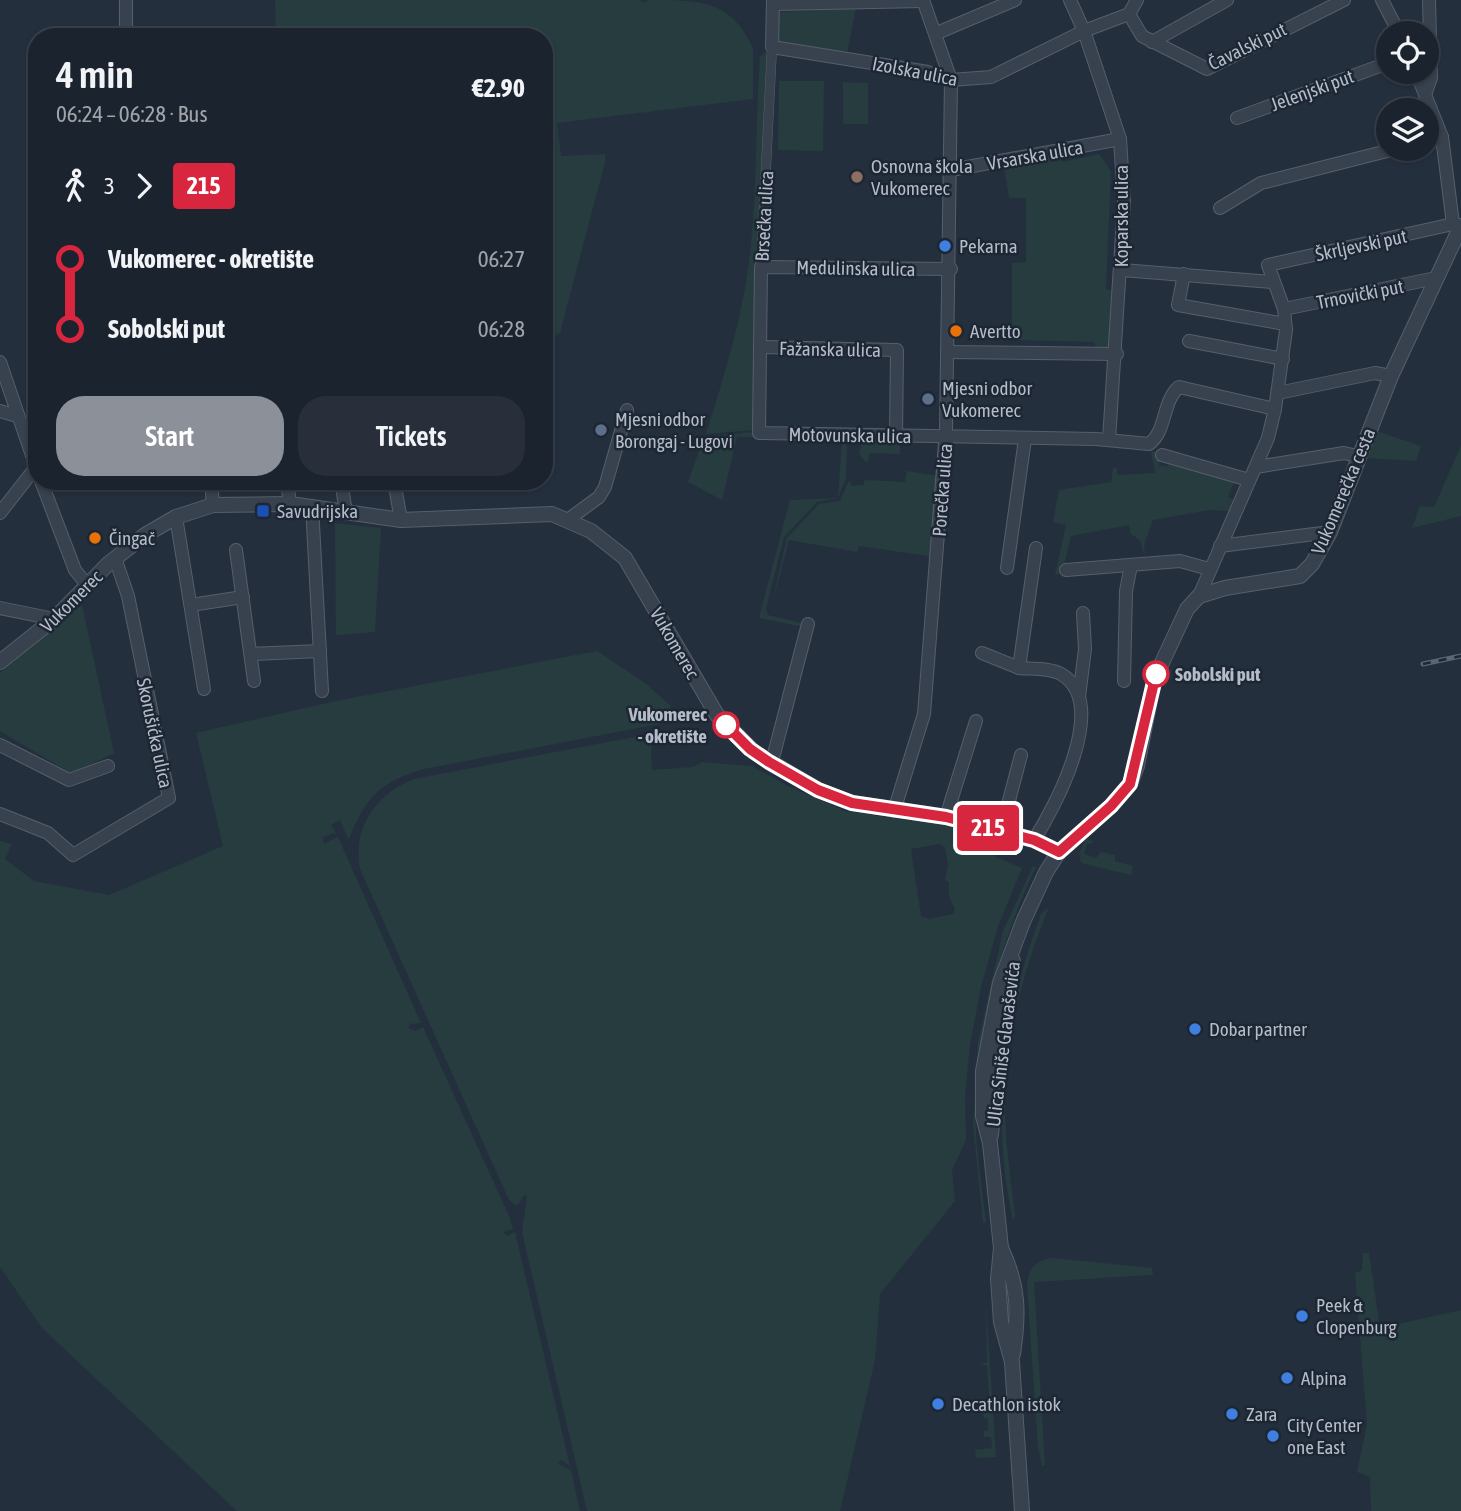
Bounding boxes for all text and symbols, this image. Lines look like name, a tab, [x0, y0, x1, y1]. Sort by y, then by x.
street label: Čavalski put	[1204, 18, 1290, 74]
map controls	[1376, 21, 1439, 161]
button: locate	[1376, 21, 1439, 84]
street label: Izolska ulica	[870, 52, 960, 90]
text: 4 min	[56, 53, 134, 96]
street label: Jelenjski put	[1267, 65, 1357, 115]
text: €2.90	[472, 73, 525, 103]
button: layers	[1376, 98, 1439, 161]
text: 06:24 – 06:28 · Bus	[56, 101, 208, 127]
street label: Vrsarska ulica	[985, 136, 1085, 174]
place label: Osnovna škola Vukomerec	[871, 155, 973, 199]
street label: Koparska ulica	[1110, 165, 1132, 267]
icon: walk	[56, 167, 94, 205]
icon: forward	[125, 167, 163, 205]
marker: Osnovna škola Vukomerec	[849, 169, 865, 185]
street label: Brsečka ulica	[751, 170, 777, 262]
text: 215	[187, 172, 221, 199]
text: 3	[104, 173, 115, 199]
street label: Škrljevski put	[1313, 225, 1409, 265]
place label: Pekarna	[959, 235, 1018, 257]
marker: Pekarna	[937, 238, 953, 254]
text: Vukomerec - okretište	[108, 244, 314, 274]
text: 06:27	[478, 246, 525, 272]
street label: Medulinska ulica	[796, 256, 916, 280]
street label: Trnovički put	[1315, 275, 1405, 313]
text: Sobolski put	[108, 314, 225, 344]
text: 06:28	[478, 316, 525, 342]
place label: Avertto	[970, 320, 1021, 342]
marker: Avertto	[948, 323, 964, 339]
street label: Fažanska ulica	[779, 337, 881, 361]
place label: Mjesni odbor Vukomerec	[942, 377, 1032, 421]
marker: Mjesni odbor Vukomerec	[920, 391, 936, 407]
button: Start	[56, 396, 284, 476]
button: Tickets	[298, 396, 525, 476]
place label: Mjesni odbor Borongaj - Lugovi	[615, 408, 733, 452]
marker: Mjesni odbor Borongaj - Lugovi	[593, 422, 609, 438]
street label: Motovunska ulica	[788, 423, 912, 447]
street label: Vukomerečka cesta	[1306, 425, 1380, 557]
street label: Porečka ulica	[928, 443, 956, 537]
place label: Savudrijska	[277, 500, 358, 522]
marker: Savudrijska	[255, 503, 271, 519]
place label: Čingač	[109, 527, 156, 549]
marker: Čingač	[87, 530, 103, 546]
street label: Vukomerec	[35, 565, 107, 637]
street label: Vukomerec	[646, 603, 705, 683]
marker: Sobolski put	[1143, 661, 1169, 687]
place label: Sobolski put	[1175, 663, 1261, 685]
street label: Skorušićka ulica	[133, 676, 177, 790]
place label: Vukomerec - okretište	[627, 703, 707, 747]
marker: Vukomerec - okretište	[713, 712, 739, 738]
line badge: 215	[948, 805, 1028, 851]
text: 215	[971, 814, 1005, 841]
street label: Ulica Siniše Glavaševića	[982, 960, 1024, 1128]
place label: Dobar partner	[1209, 1018, 1307, 1040]
marker: Dobar partner	[1187, 1021, 1203, 1037]
place label: Peek & Clopenburg	[1316, 1294, 1397, 1338]
marker: Peek & Clopenburg	[1294, 1308, 1310, 1324]
place label: Alpina	[1301, 1367, 1347, 1389]
marker: Alpina	[1279, 1370, 1295, 1386]
place label: Decathlon istok	[952, 1393, 1062, 1415]
marker: Decathlon istok	[930, 1396, 946, 1412]
place label: Zara	[1246, 1403, 1277, 1425]
marker: Zara	[1224, 1406, 1240, 1422]
place label: City Center one East	[1287, 1414, 1362, 1458]
marker: City Center one East	[1265, 1428, 1281, 1444]

